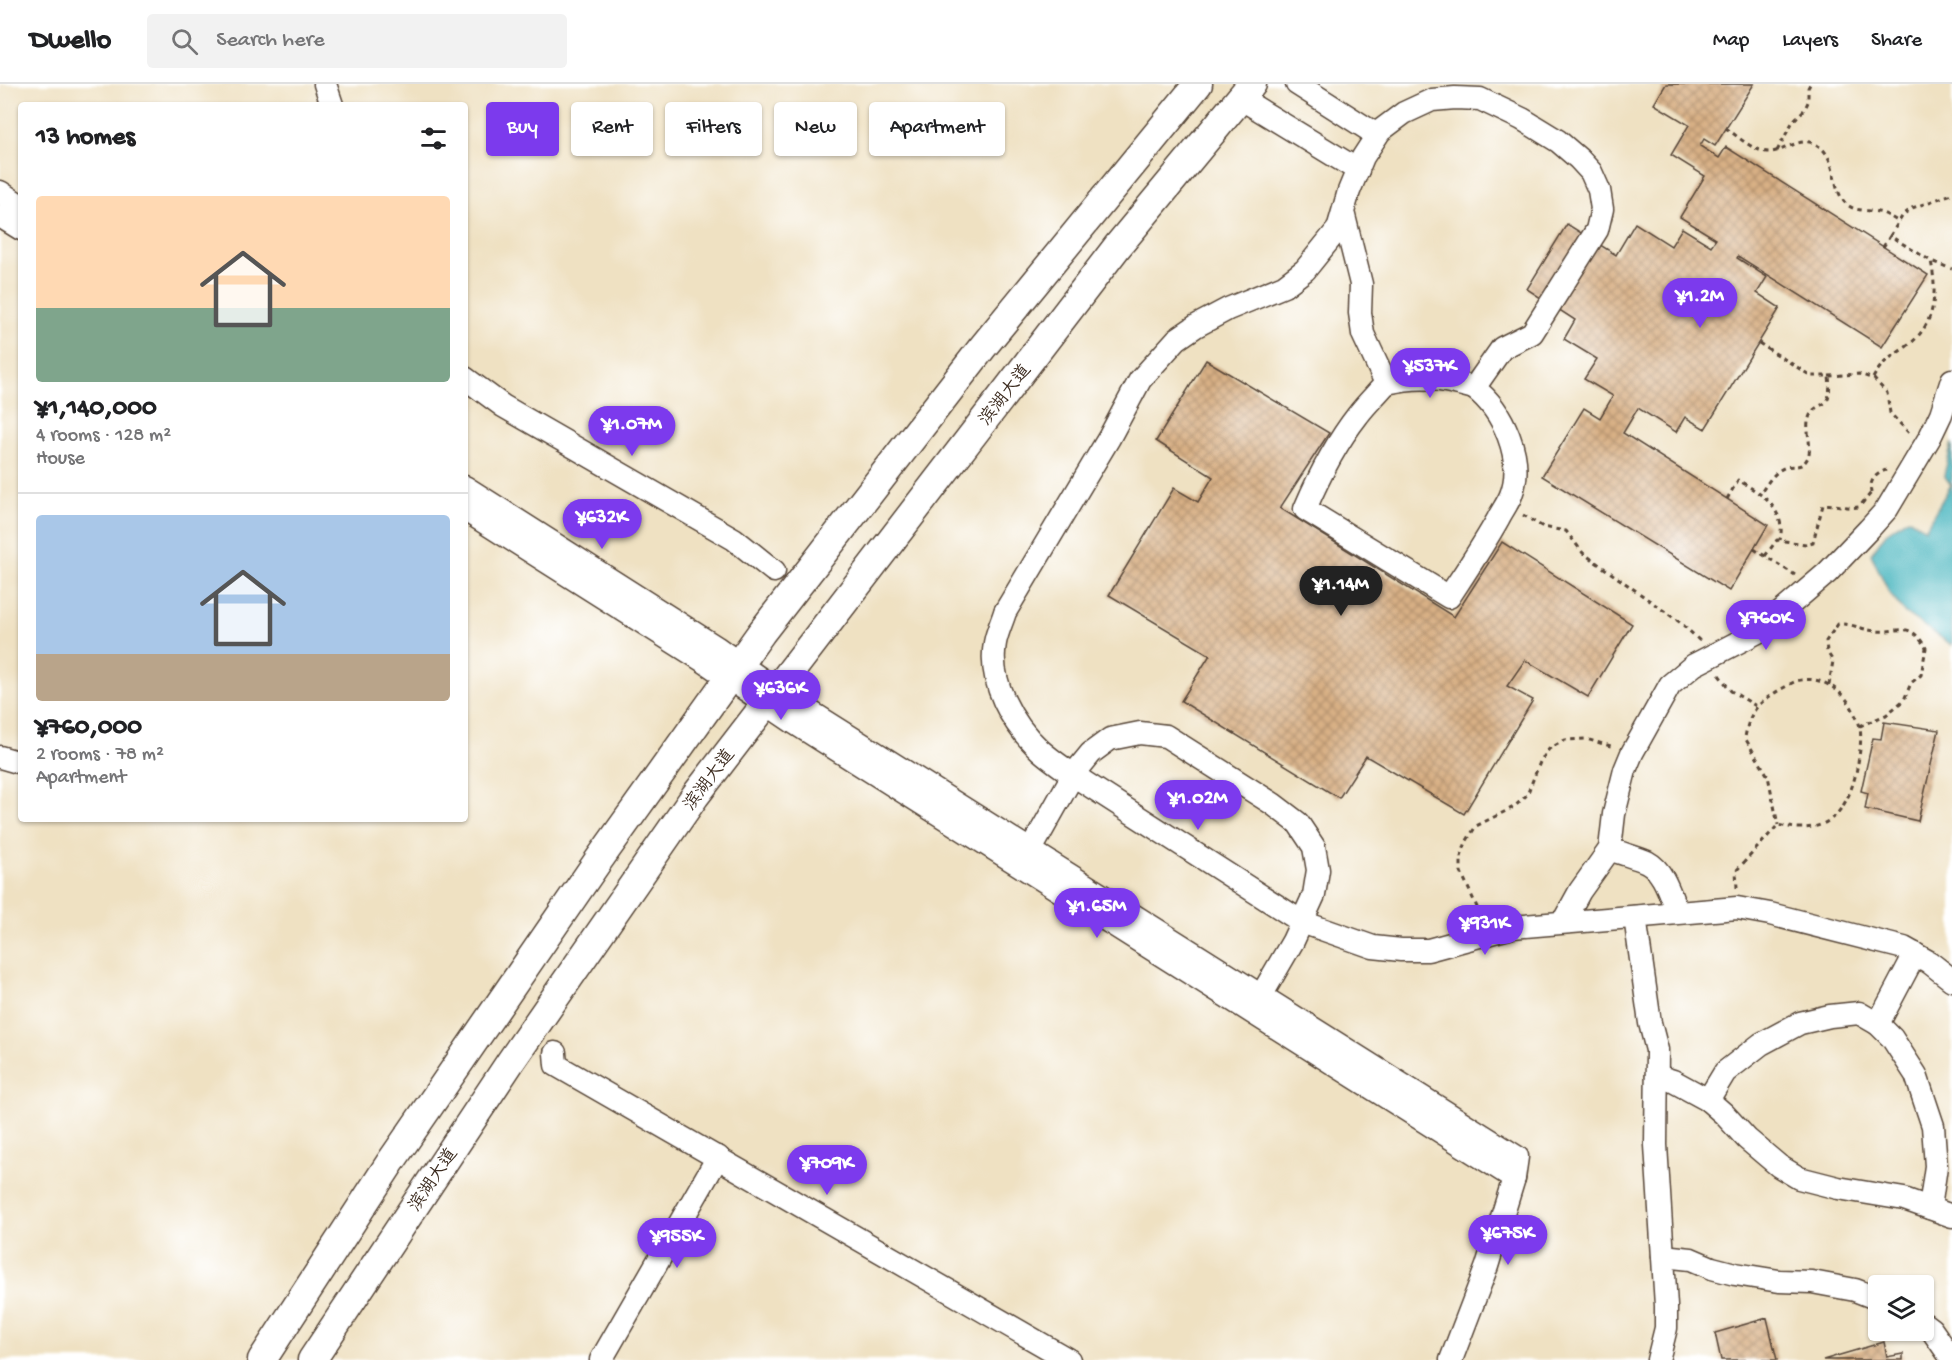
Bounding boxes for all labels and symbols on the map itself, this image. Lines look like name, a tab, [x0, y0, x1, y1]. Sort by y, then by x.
pin: ¥1.2M	[1658, 278, 1742, 329]
pin: ¥537K	[1388, 348, 1472, 399]
street label: 滨湖大道	[975, 360, 1036, 430]
pin: ¥1.07M	[583, 406, 681, 457]
pin: ¥632K	[560, 499, 644, 550]
pin: ¥1.14M	[1292, 566, 1390, 617]
pin: ¥760K	[1724, 600, 1808, 651]
pin: ¥636K	[739, 670, 823, 721]
street label: 滨湖大道	[679, 745, 740, 816]
pin: ¥1.02M	[1149, 780, 1247, 831]
pin: ¥1.65M	[1048, 888, 1146, 939]
pin: ¥931K	[1443, 905, 1527, 956]
street label: 滨湖大道	[404, 1144, 463, 1216]
pin: ¥709K	[785, 1145, 869, 1196]
pin: ¥675K	[1466, 1215, 1550, 1266]
pin: ¥955K	[635, 1218, 719, 1269]

